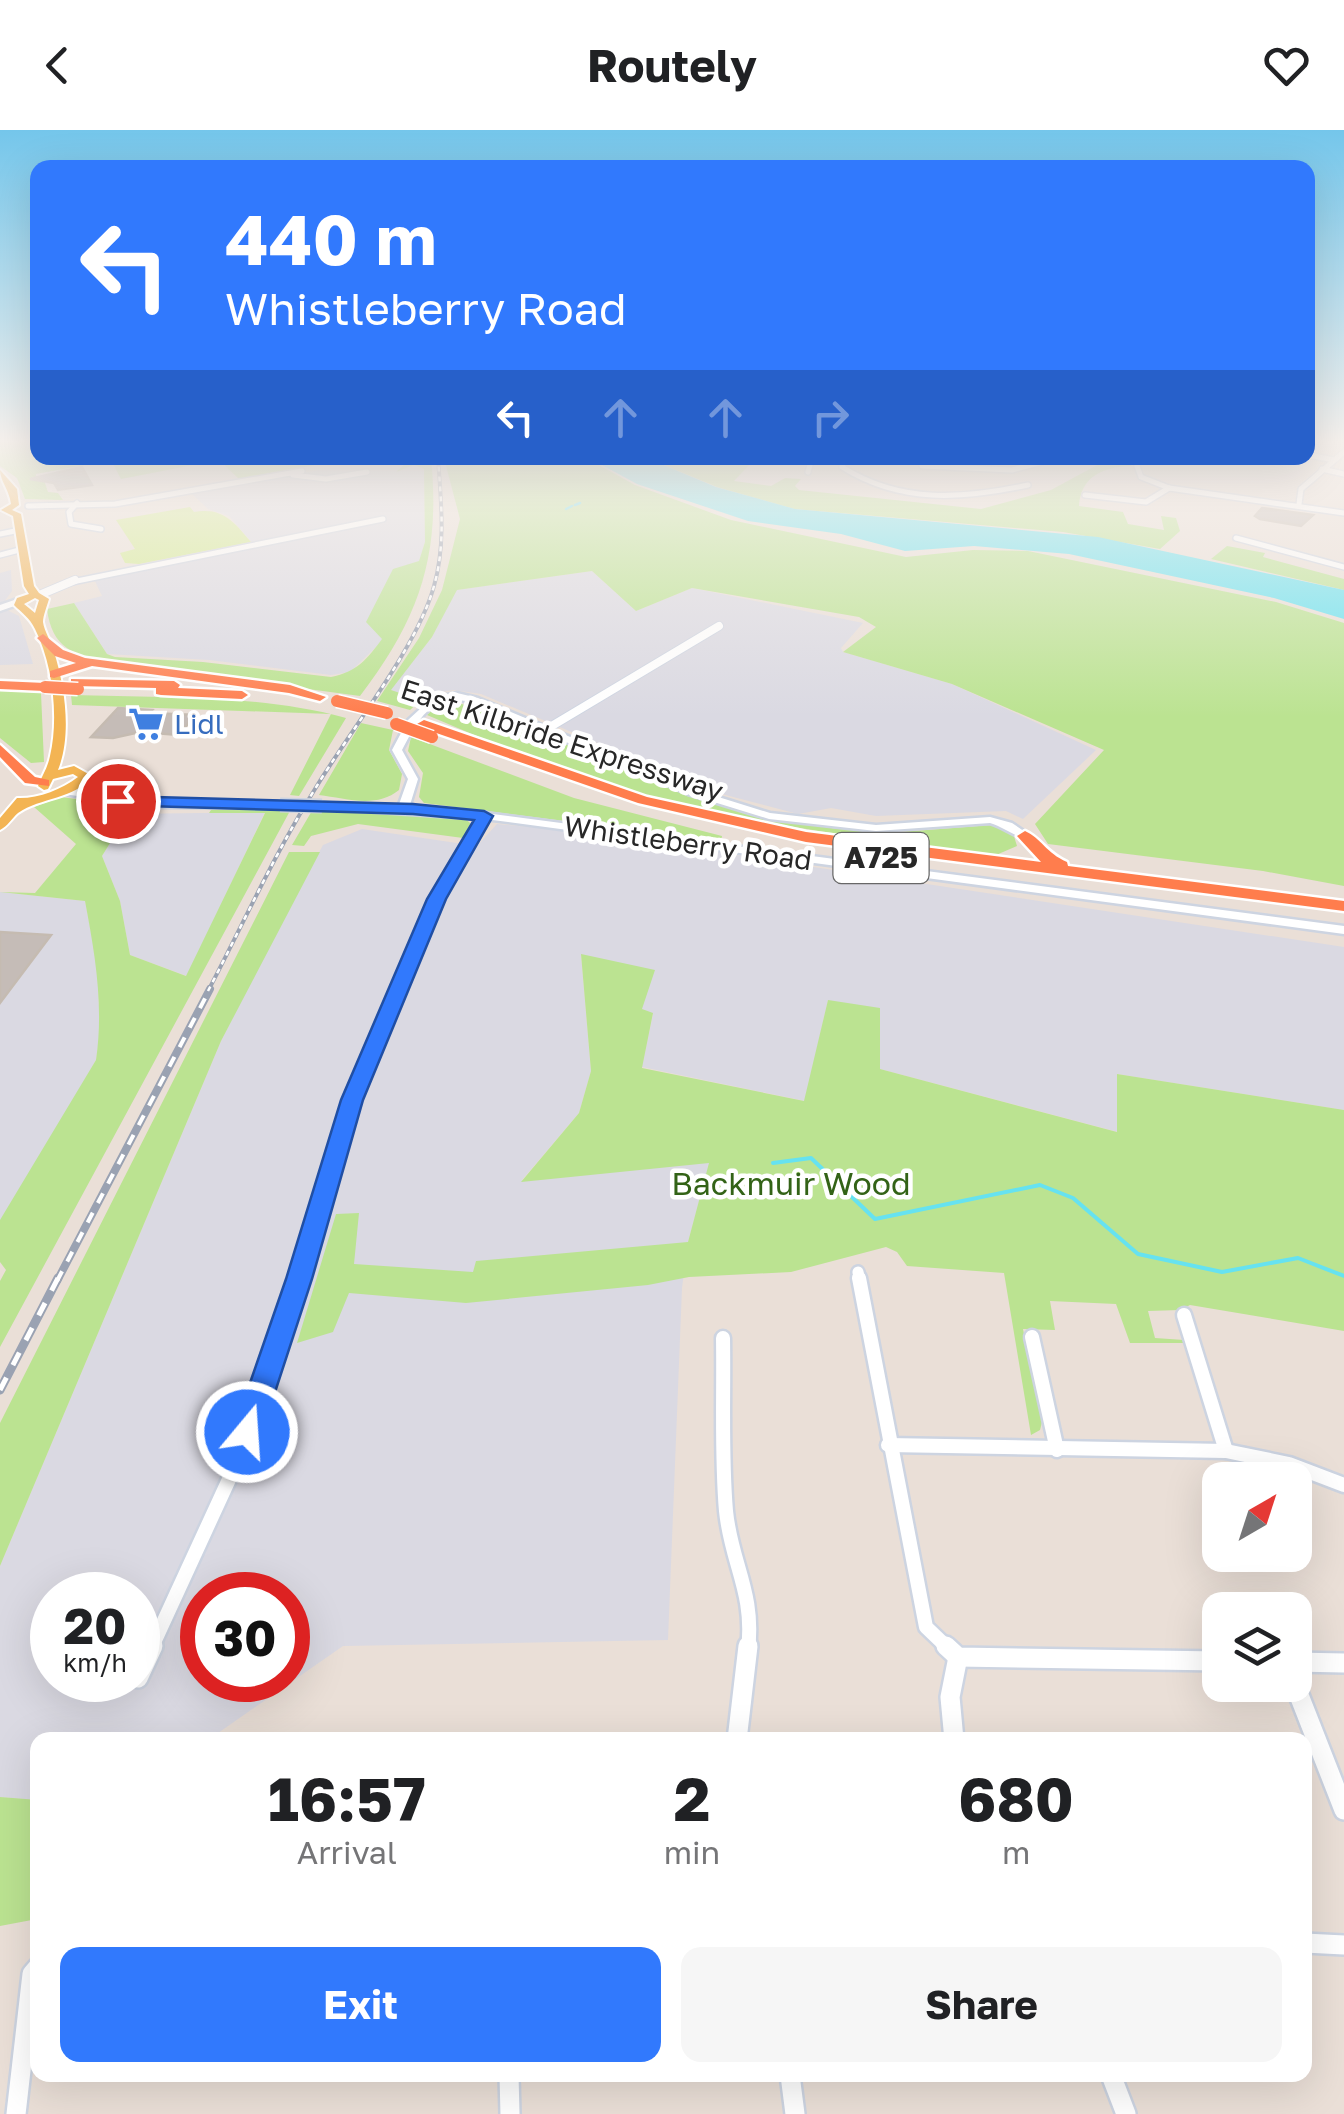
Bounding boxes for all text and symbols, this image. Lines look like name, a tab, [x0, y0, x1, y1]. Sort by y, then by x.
icon: back	[30, 38, 85, 93]
text: Routely	[587, 38, 757, 92]
icon: heart	[1259, 38, 1314, 93]
text: 440 m	[225, 196, 437, 280]
icon: left	[60, 200, 190, 330]
text: Whistleberry Road	[225, 281, 627, 335]
icon: left	[488, 390, 543, 445]
icon: ahead	[593, 390, 648, 445]
icon: ahead	[698, 390, 753, 445]
icon: right	[803, 390, 858, 445]
street label: East Kilbride Expressway	[397, 672, 728, 807]
supermarket icon: Lidl	[127, 705, 165, 743]
place label: Lidl	[174, 707, 224, 740]
pin	[76, 759, 161, 844]
icon: arrive	[91, 774, 146, 829]
street label: Whistleberry Road	[562, 809, 814, 876]
road number: A725	[834, 833, 928, 883]
park label: Backmuir Wood	[671, 1164, 911, 1202]
position arrow	[195, 1380, 299, 1484]
north arrow	[1202, 1462, 1312, 1572]
map controls	[1202, 1462, 1312, 1702]
speed limit sign: 30	[180, 1572, 310, 1702]
button: layers	[1202, 1592, 1312, 1702]
text: 20	[63, 1595, 126, 1655]
text: km/h	[63, 1647, 127, 1678]
text: 16:57	[268, 1762, 426, 1834]
text: 2	[674, 1762, 710, 1834]
text: 680	[958, 1762, 1074, 1834]
text: Arrival	[297, 1833, 397, 1871]
text: min	[664, 1833, 720, 1871]
text: m	[1002, 1833, 1030, 1871]
button: Exit	[60, 1947, 661, 2062]
button: Share	[681, 1947, 1282, 2062]

